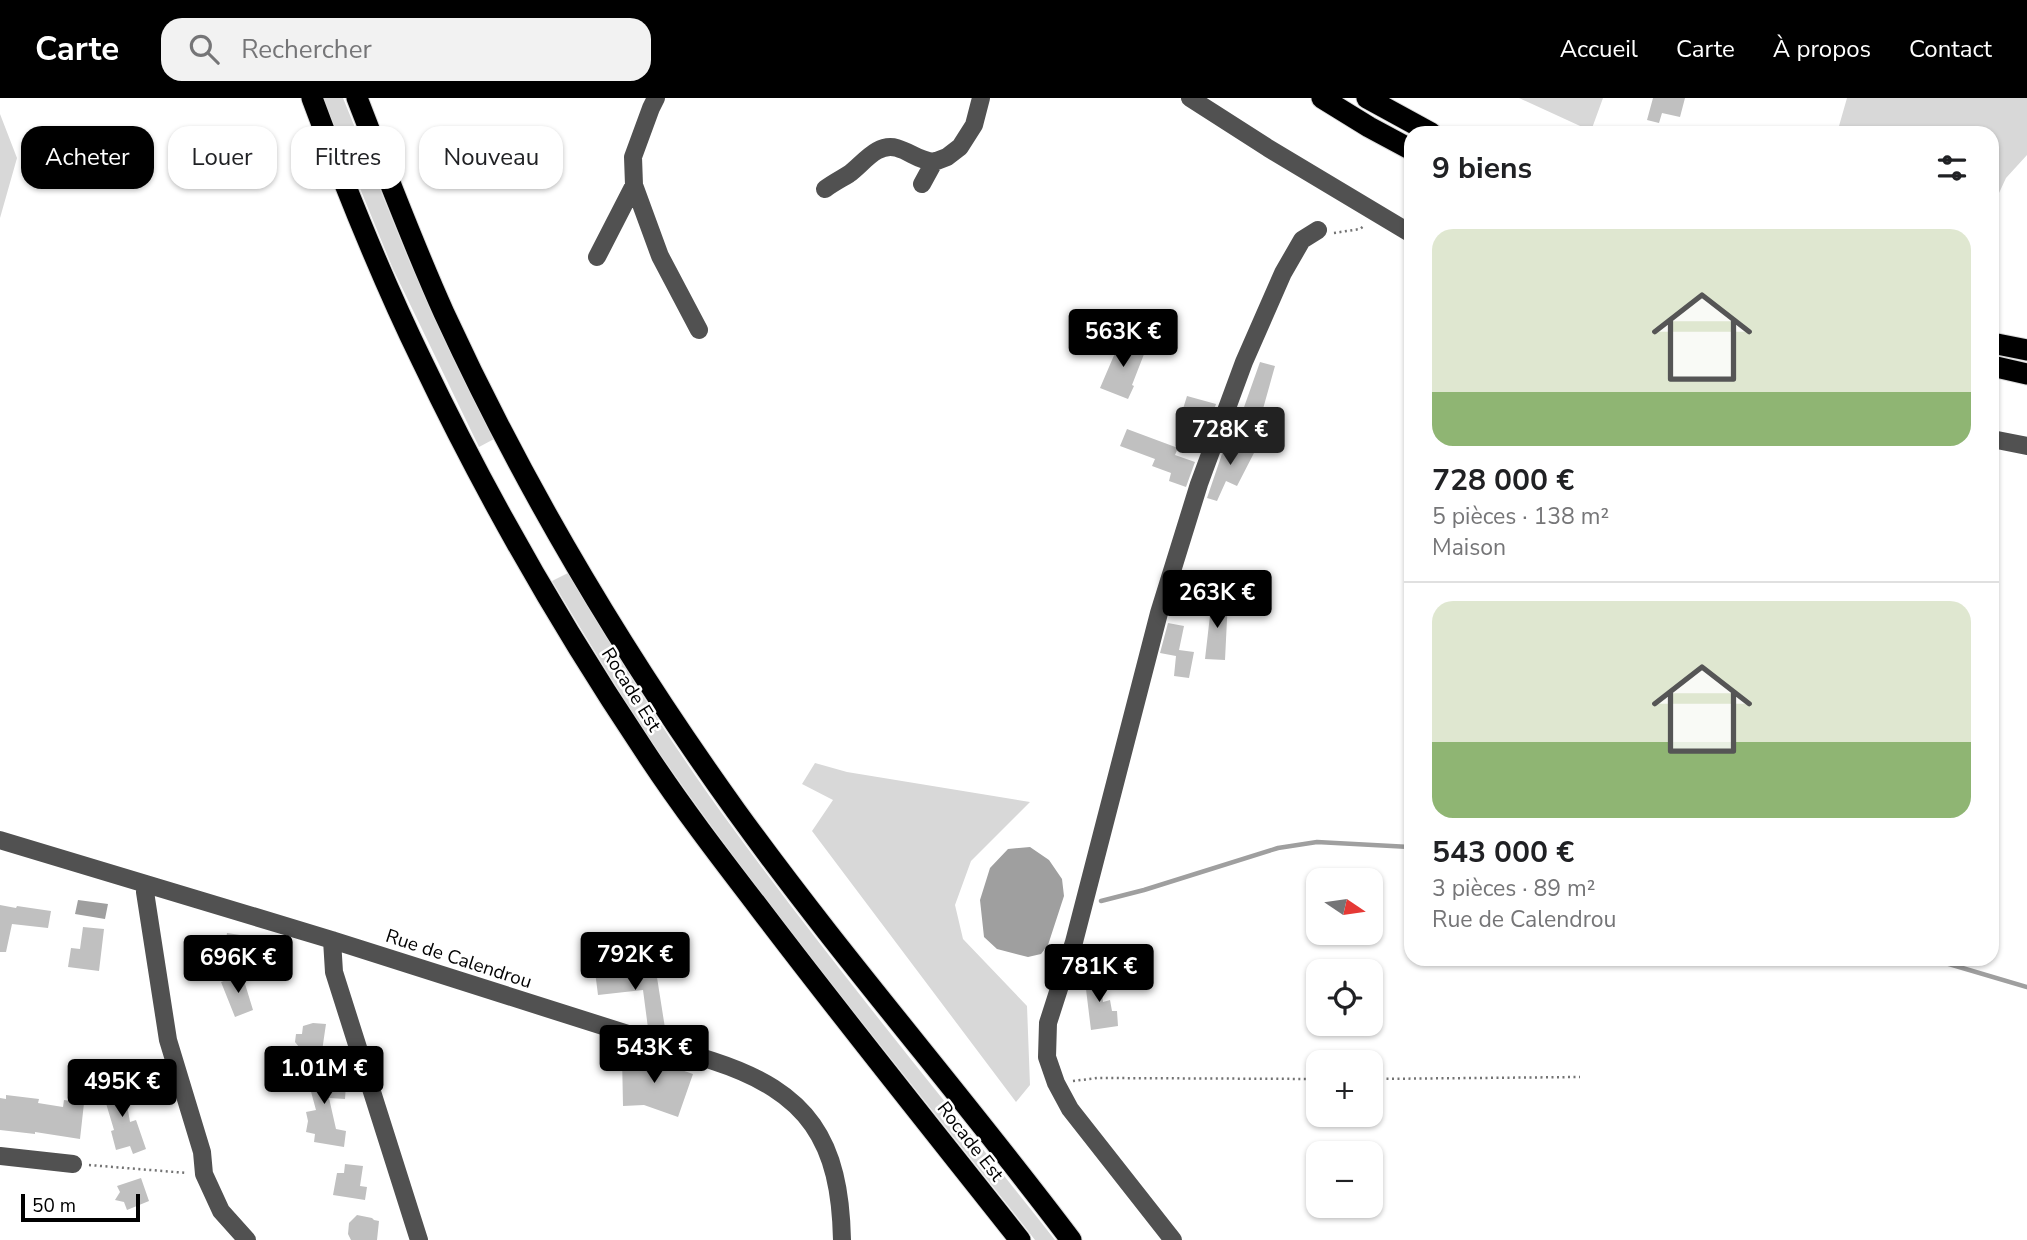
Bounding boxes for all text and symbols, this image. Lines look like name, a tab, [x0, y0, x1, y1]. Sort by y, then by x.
search box	[161, 18, 651, 81]
text: Carte	[35, 27, 119, 72]
icon: search	[185, 30, 223, 68]
text: Rechercher	[241, 32, 372, 67]
text: Accueil	[1560, 33, 1638, 65]
text: Carte	[1676, 33, 1735, 65]
text: À propos	[1773, 33, 1871, 65]
text: Contact	[1909, 33, 1992, 65]
chip: Acheter	[21, 126, 154, 189]
chip: Louer	[168, 126, 277, 189]
chip: Filtres	[291, 126, 405, 189]
chip: Nouveau	[419, 126, 563, 189]
text: 9 biens	[1432, 148, 1532, 189]
icon: filters	[1933, 149, 1971, 187]
icon: home	[1639, 274, 1765, 400]
pin: 563K €	[1066, 310, 1180, 369]
text: 563K €	[1085, 316, 1161, 347]
pin: 728K €	[1173, 408, 1287, 467]
text: 728K €	[1192, 414, 1268, 445]
text: 728 000 €	[1432, 460, 1574, 501]
text: 5 pièces · 138 m²	[1432, 501, 1609, 532]
text: Maison	[1432, 532, 1506, 563]
pin: 263K €	[1160, 570, 1274, 630]
text: 263K €	[1179, 577, 1255, 608]
street label: Rocade Est	[595, 643, 667, 737]
icon: home	[1639, 646, 1765, 772]
text: 543 000 €	[1432, 832, 1574, 873]
north arrow	[1306, 868, 1382, 945]
map controls	[1306, 868, 1383, 1218]
text: 3 pièces · 89 m²	[1432, 873, 1595, 904]
text: Rue de Calendrou	[1432, 904, 1616, 935]
street label: Rue de Calendrou	[382, 923, 535, 995]
pin: 792K €	[578, 932, 692, 992]
pin: 696K €	[181, 936, 295, 995]
text: 792K €	[597, 939, 673, 970]
text: 696K €	[200, 942, 276, 973]
pin: 781K €	[1042, 944, 1156, 1004]
text: 781K €	[1061, 951, 1137, 982]
button: locate	[1306, 959, 1383, 1036]
pin: 543K €	[597, 1026, 711, 1085]
text: 543K €	[616, 1032, 692, 1063]
pin: 1.01M €	[259, 1046, 389, 1106]
button: +	[1306, 1050, 1383, 1127]
text: 1.01M €	[280, 1053, 368, 1084]
pin: 495K €	[65, 1060, 179, 1119]
text: 495K €	[84, 1066, 160, 1097]
street label: Rocade Est	[931, 1096, 1010, 1187]
button: −	[1306, 1141, 1383, 1218]
scale bar	[21, 1191, 140, 1223]
text: 50 m	[32, 1193, 76, 1219]

